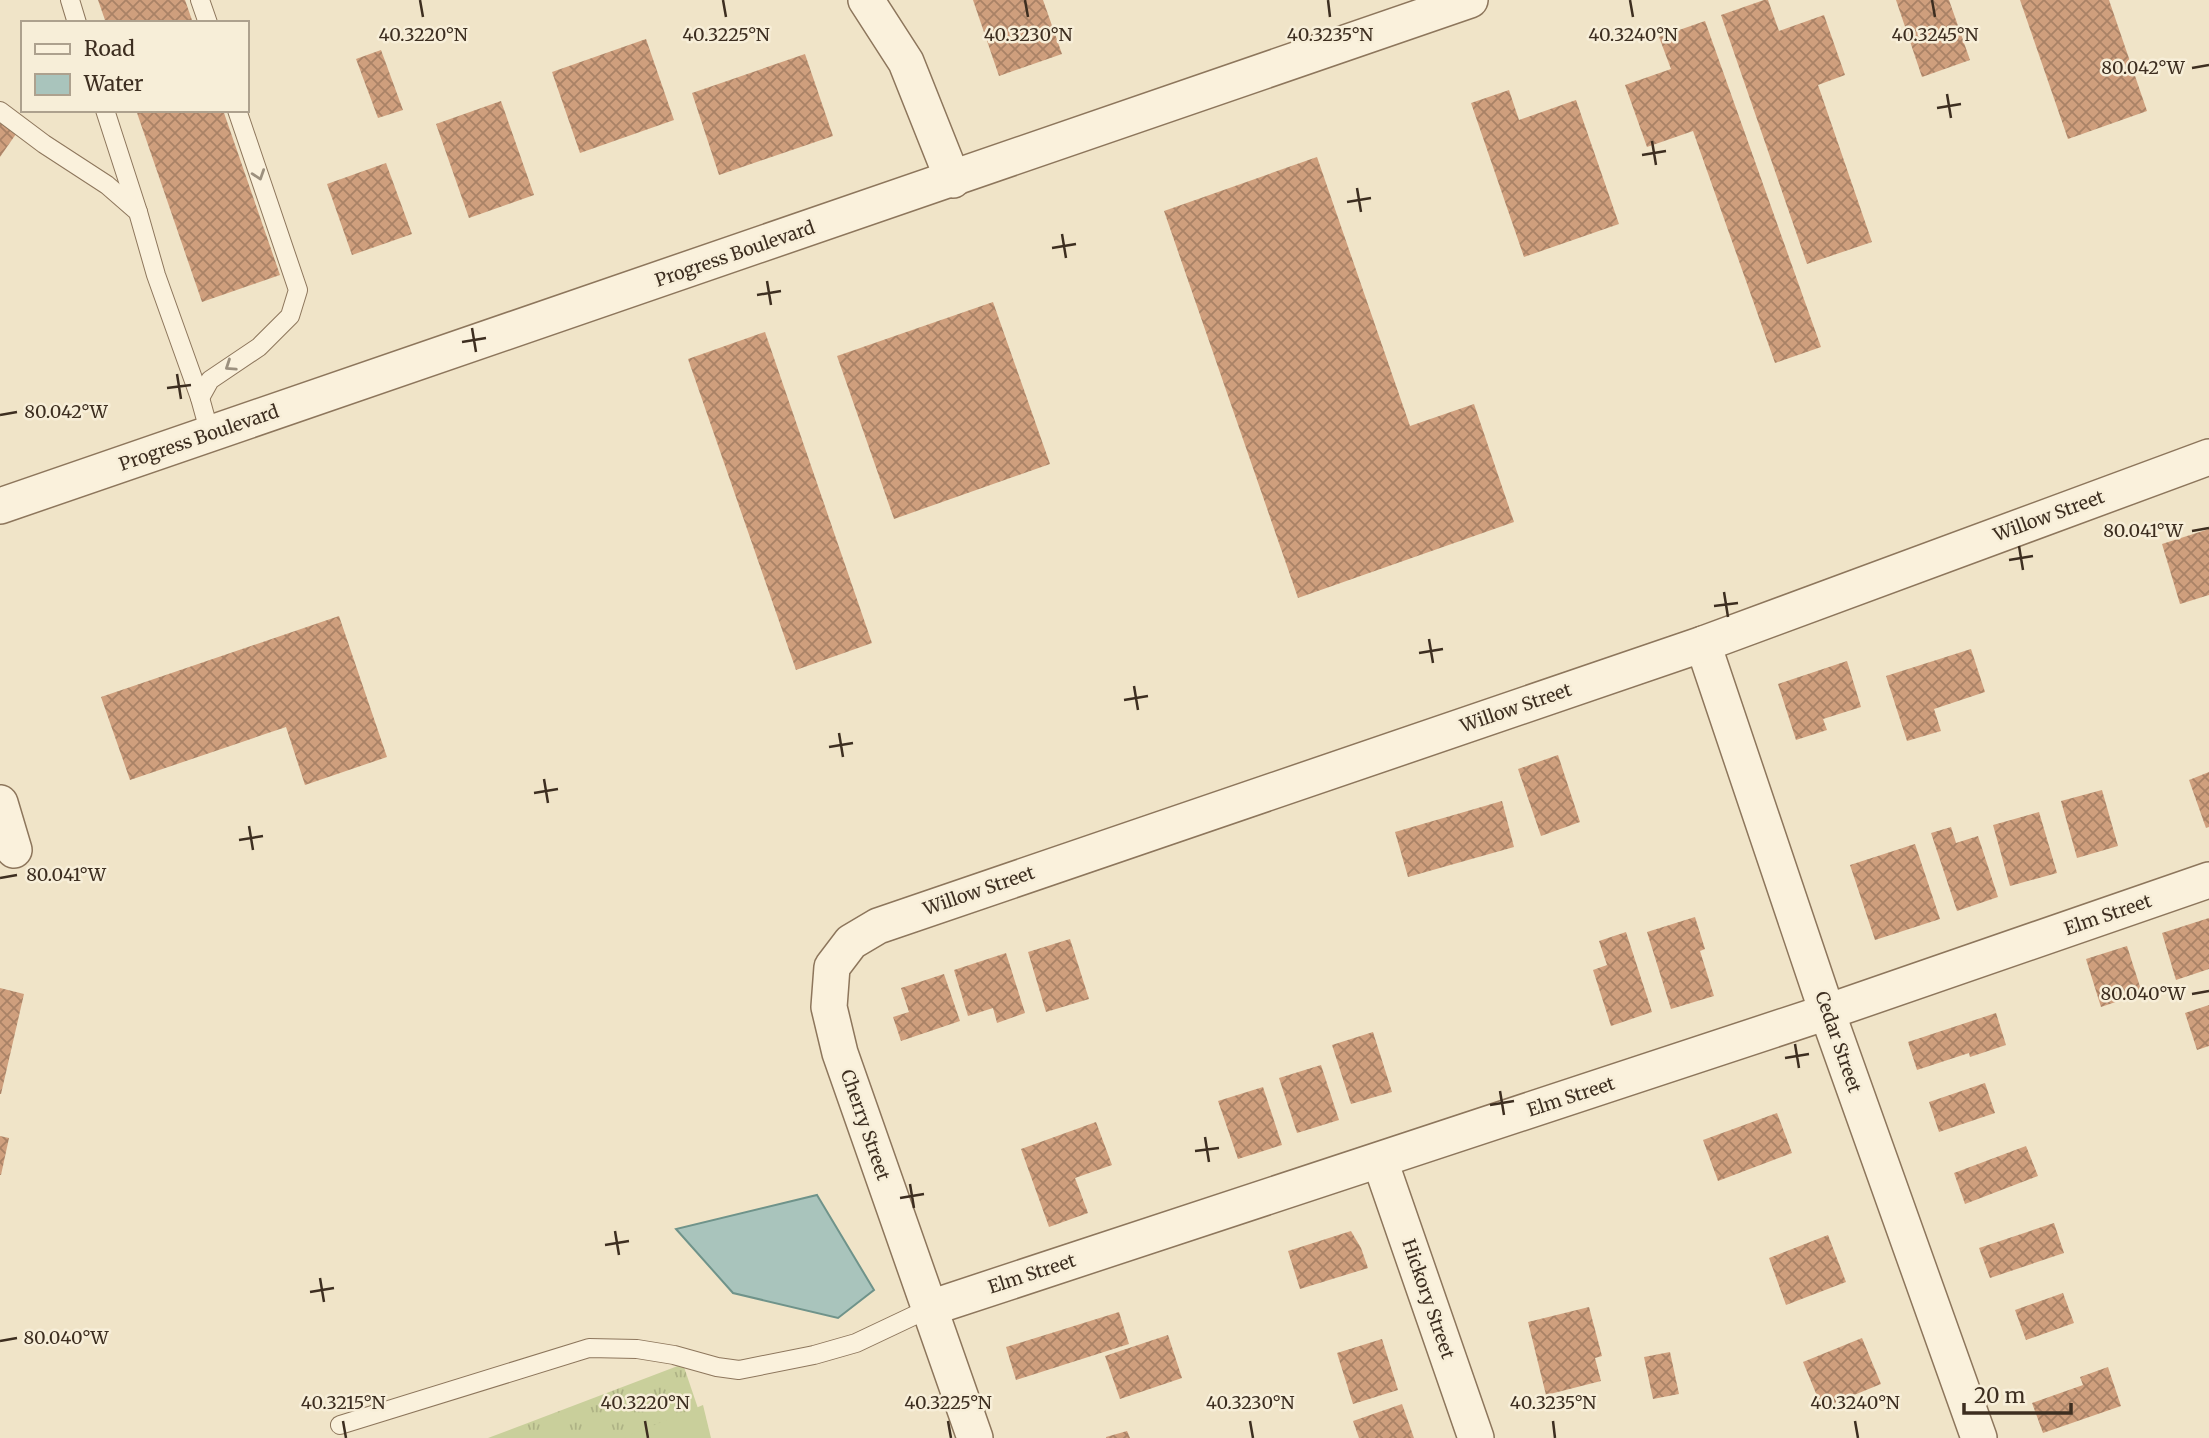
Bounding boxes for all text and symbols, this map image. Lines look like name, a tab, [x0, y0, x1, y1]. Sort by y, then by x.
legend	[21, 21, 248, 112]
text: 40.3220°N	[378, 23, 468, 46]
text: 40.3225°N	[682, 23, 770, 46]
text: 40.3230°N	[984, 23, 1072, 46]
text: 40.3235°N	[1287, 23, 1373, 46]
text: 40.3240°N	[1588, 23, 1678, 46]
text: 40.3245°N	[1892, 23, 1978, 46]
text: Road	[84, 35, 135, 62]
text: 80.042°W	[2101, 56, 2186, 79]
text: Water	[83, 70, 143, 97]
one-way arrow	[251, 168, 265, 181]
street label: Progress Boulevard	[652, 215, 818, 292]
one-way arrow	[225, 358, 238, 371]
street label: Progress Boulevard	[116, 399, 282, 476]
text: 80.042°W	[24, 400, 109, 423]
street label: Willow Street	[1989, 485, 2107, 547]
text: 80.041°W	[2103, 519, 2184, 542]
street label: Willow Street	[1456, 678, 1575, 738]
street label: Willow Street	[919, 861, 1038, 921]
text: 80.041°W	[26, 863, 107, 886]
street label: Elm Street	[2061, 889, 2155, 940]
text: 80.040°W	[2100, 982, 2187, 1005]
street label: Cedar Street	[1810, 988, 1867, 1096]
street label: Cherry Street	[836, 1066, 895, 1183]
street label: Elm Street	[1524, 1072, 1618, 1121]
street label: Hickory Street	[1397, 1236, 1460, 1362]
street label: Elm Street	[985, 1249, 1079, 1298]
text: 80.040°W	[23, 1326, 110, 1349]
scale bar	[1964, 1372, 2071, 1416]
text: 20 m	[1974, 1382, 2026, 1409]
text: 40.3215°N	[301, 1391, 385, 1414]
text: 40.3220°N	[600, 1391, 690, 1414]
text: 40.3225°N	[904, 1391, 992, 1414]
text: 40.3230°N	[1206, 1391, 1294, 1414]
text: 40.3235°N	[1510, 1391, 1596, 1414]
text: 40.3240°N	[1810, 1391, 1900, 1414]

